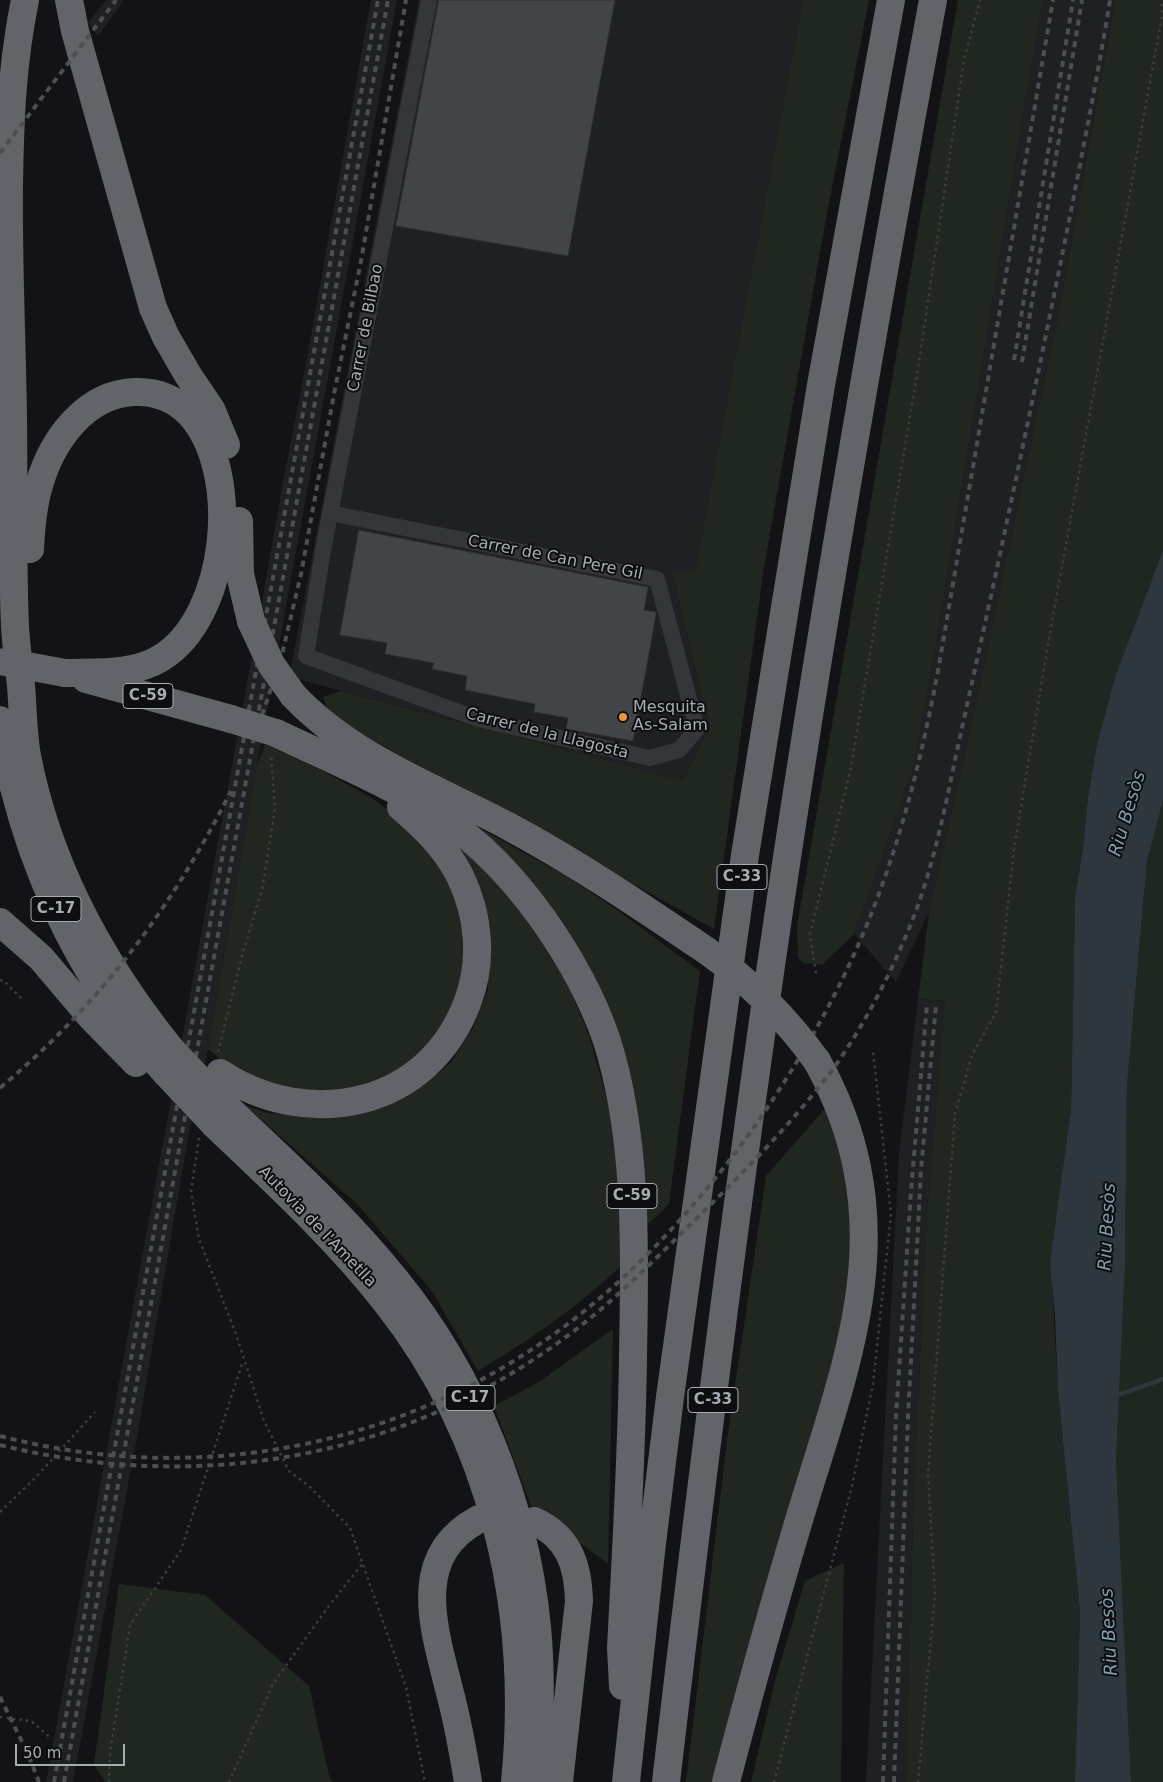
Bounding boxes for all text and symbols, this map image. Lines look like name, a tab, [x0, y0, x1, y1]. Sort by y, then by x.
street label: Carrer de Bilbao	[344, 263, 388, 393]
street label: Carrer de Can Pere Gil	[466, 532, 644, 584]
road number: C-59	[123, 684, 173, 708]
place label: Mesquita As-Salam	[633, 698, 708, 736]
street label: Carrer de la Llagosta	[464, 704, 630, 764]
marker: Mesquita As-Salam	[617, 711, 629, 723]
water label: Riu Besòs	[1105, 769, 1151, 859]
road number: C-33	[717, 864, 767, 890]
road number: C-17	[31, 896, 81, 922]
street label: Autovia de l'Ametlla	[254, 1162, 380, 1292]
water label: Riu Besòs	[1095, 1183, 1121, 1271]
road number: C-59	[607, 1184, 657, 1208]
road number: C-17	[445, 1386, 495, 1410]
road number: C-33	[688, 1388, 738, 1412]
water label: Riu Besòs	[1097, 1588, 1123, 1676]
scale bar	[18, 1734, 128, 1766]
text: 50 m	[23, 1744, 61, 1762]

